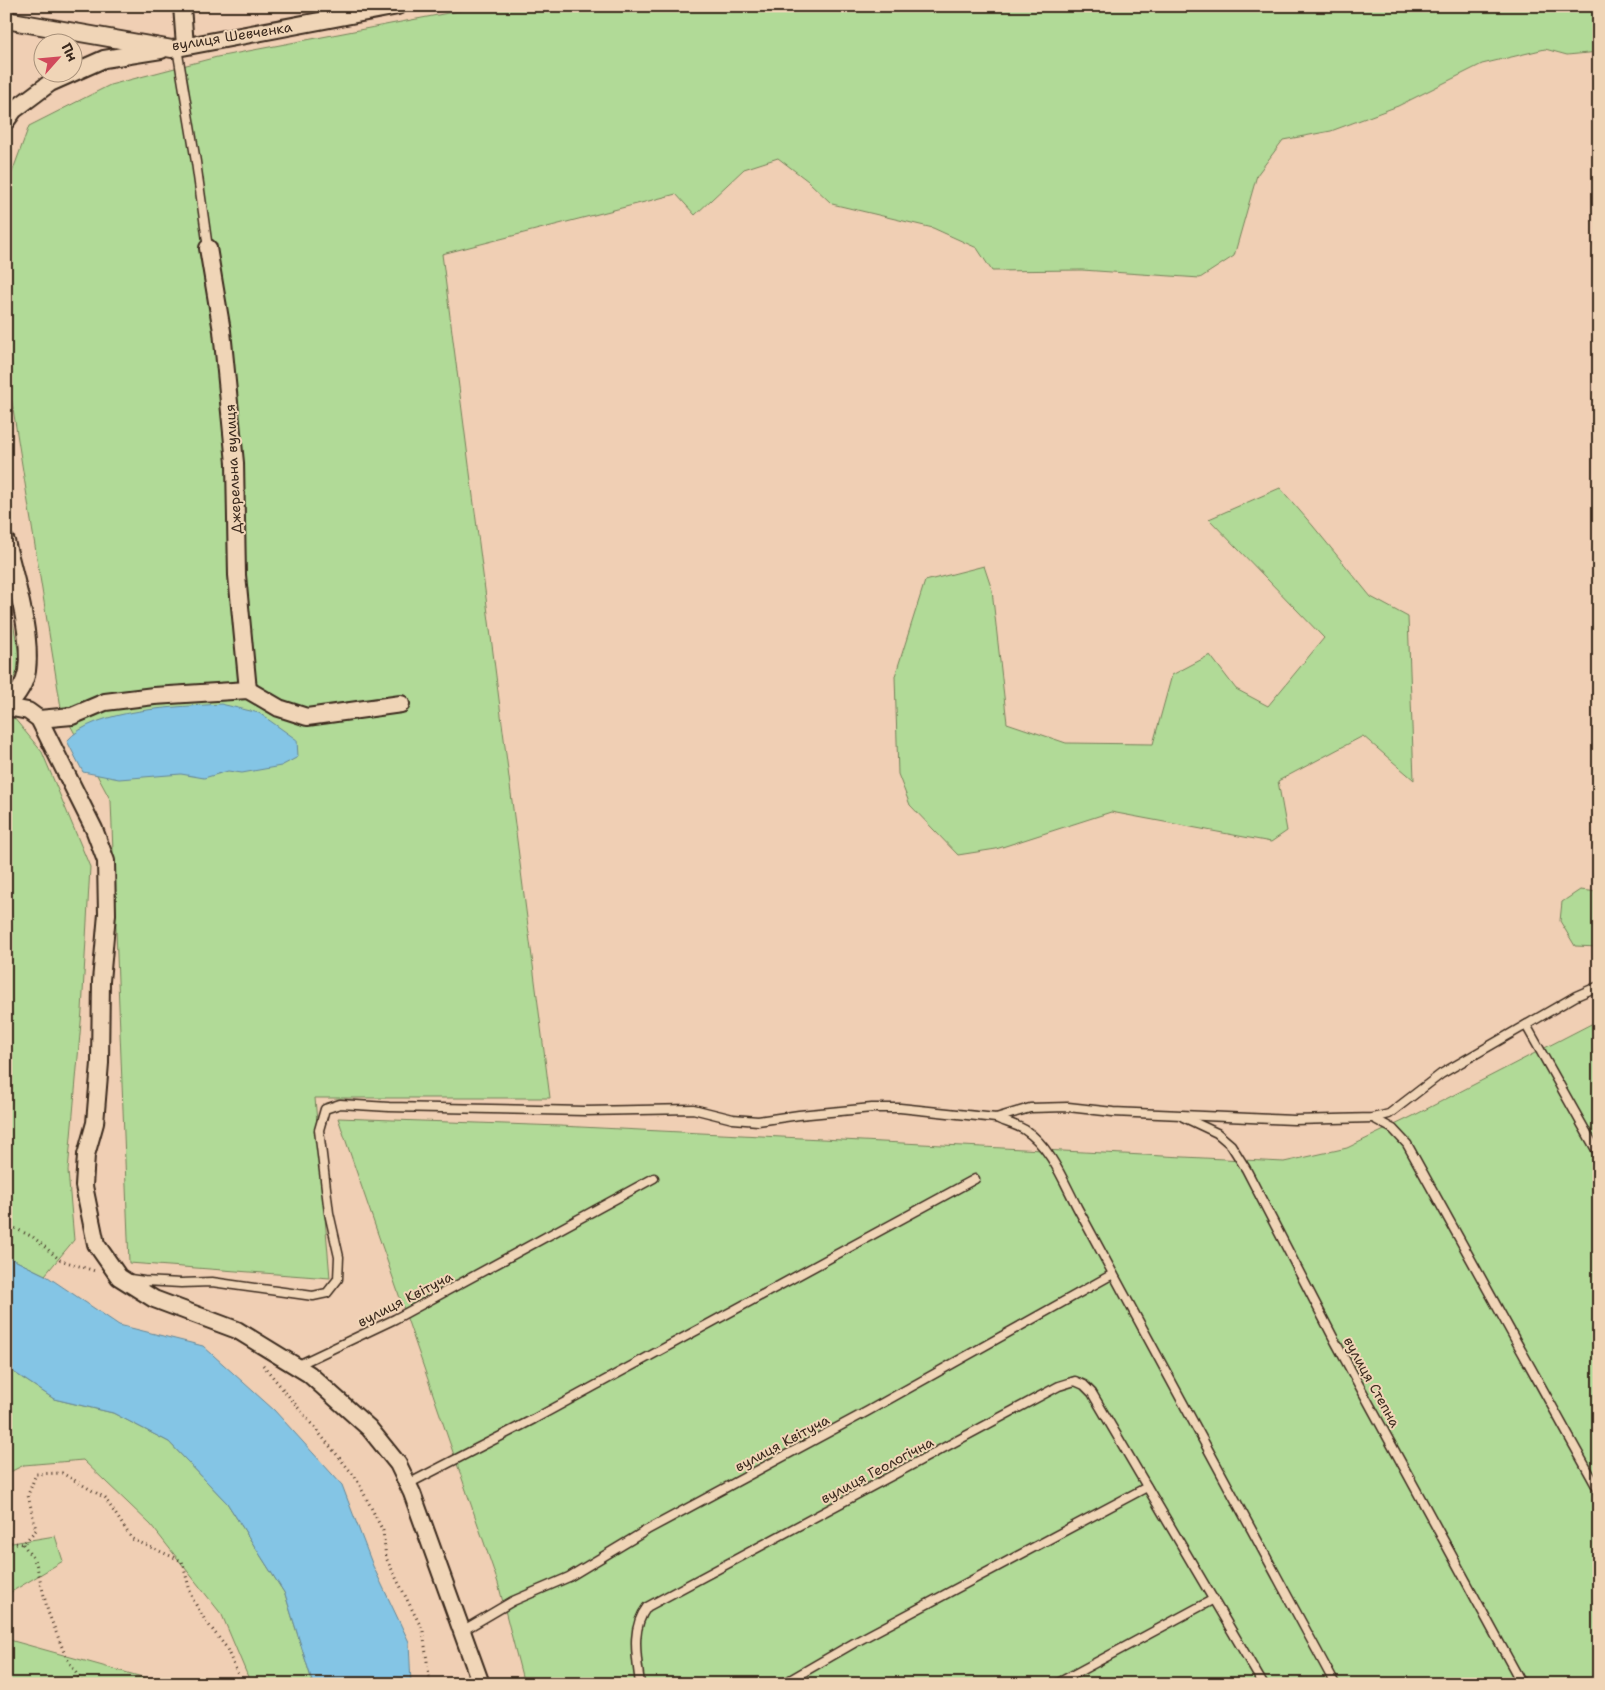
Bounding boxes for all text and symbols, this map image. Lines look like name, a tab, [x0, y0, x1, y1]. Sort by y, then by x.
street label: вулиця Шевченка	[171, 18, 294, 54]
north arrow	[32, 32, 82, 82]
text: Пн	[57, 40, 82, 64]
street label: Джерельна вулиця	[221, 404, 245, 534]
street label: вулиця Квітуча	[354, 1267, 456, 1331]
street label: вулиця Степна	[1340, 1334, 1404, 1431]
street label: вулиця Квітуча	[732, 1410, 833, 1475]
street label: вулиця Геологічна	[818, 1433, 937, 1507]

